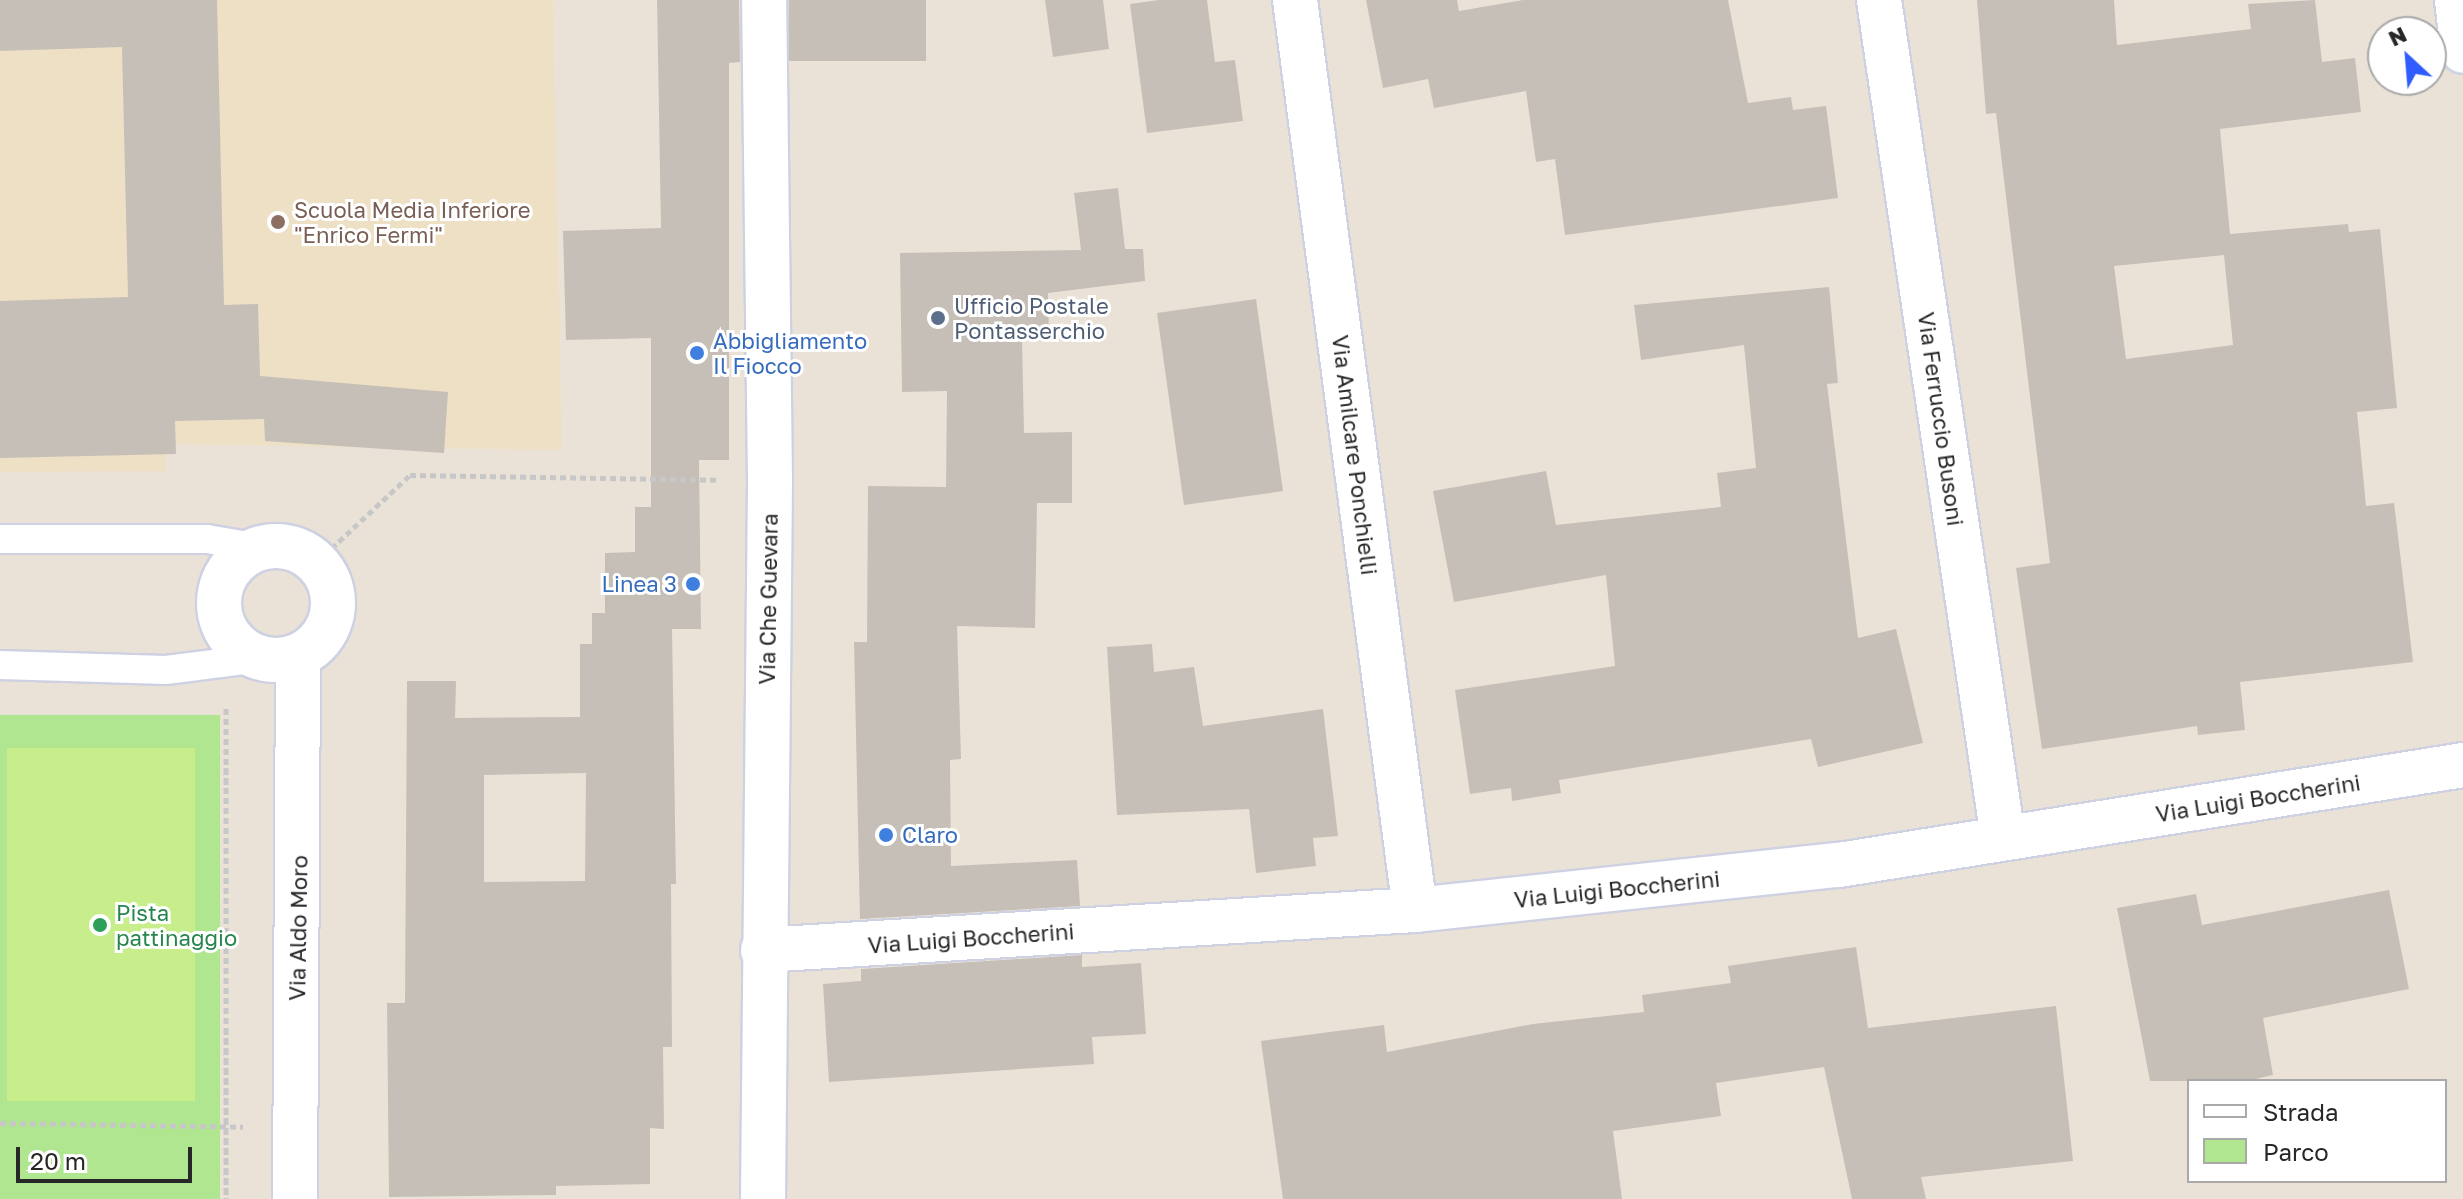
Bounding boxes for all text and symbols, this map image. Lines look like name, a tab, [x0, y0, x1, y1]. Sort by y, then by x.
north arrow	[2367, 16, 2447, 96]
text: N	[2384, 20, 2411, 52]
place label: Scuola Media Inferiore "Enrico Fermi"	[294, 196, 530, 248]
marker: Scuola Media Inferiore "Enrico Fermi"	[269, 213, 287, 231]
place label: Ufficio Postale Pontasserchio	[954, 292, 1109, 344]
marker: Ufficio Postale Pontasserchio	[929, 309, 947, 327]
street label: Via Ferruccio Busoni	[1913, 310, 1969, 528]
place label: Abbigliamento Il Fiocco	[713, 327, 867, 378]
street label: Via Amilcare Ponchielli	[1327, 333, 1383, 577]
marker: Abbigliamento Il Fiocco	[688, 344, 706, 362]
street label: Via Che Guevara	[753, 513, 783, 685]
place label: Linea 3	[601, 571, 677, 597]
marker: Linea 3	[684, 575, 702, 593]
street label: Via Luigi Boccherini	[2154, 769, 2362, 827]
place label: Claro	[902, 822, 958, 848]
marker: Claro	[877, 826, 895, 844]
street label: Via Aldo Moro	[284, 855, 312, 1001]
street label: Via Luigi Boccherini	[1513, 865, 1721, 913]
place label: Pista pattinaggio	[116, 899, 237, 950]
marker: Pista pattinaggio	[91, 916, 109, 934]
street label: Via Luigi Boccherini	[867, 918, 1075, 958]
legend	[2187, 1079, 2447, 1183]
text: Strada	[2263, 1097, 2338, 1126]
scale bar	[20, 1131, 196, 1181]
text: Parco	[2263, 1137, 2329, 1166]
text: 20 m	[30, 1146, 86, 1175]

